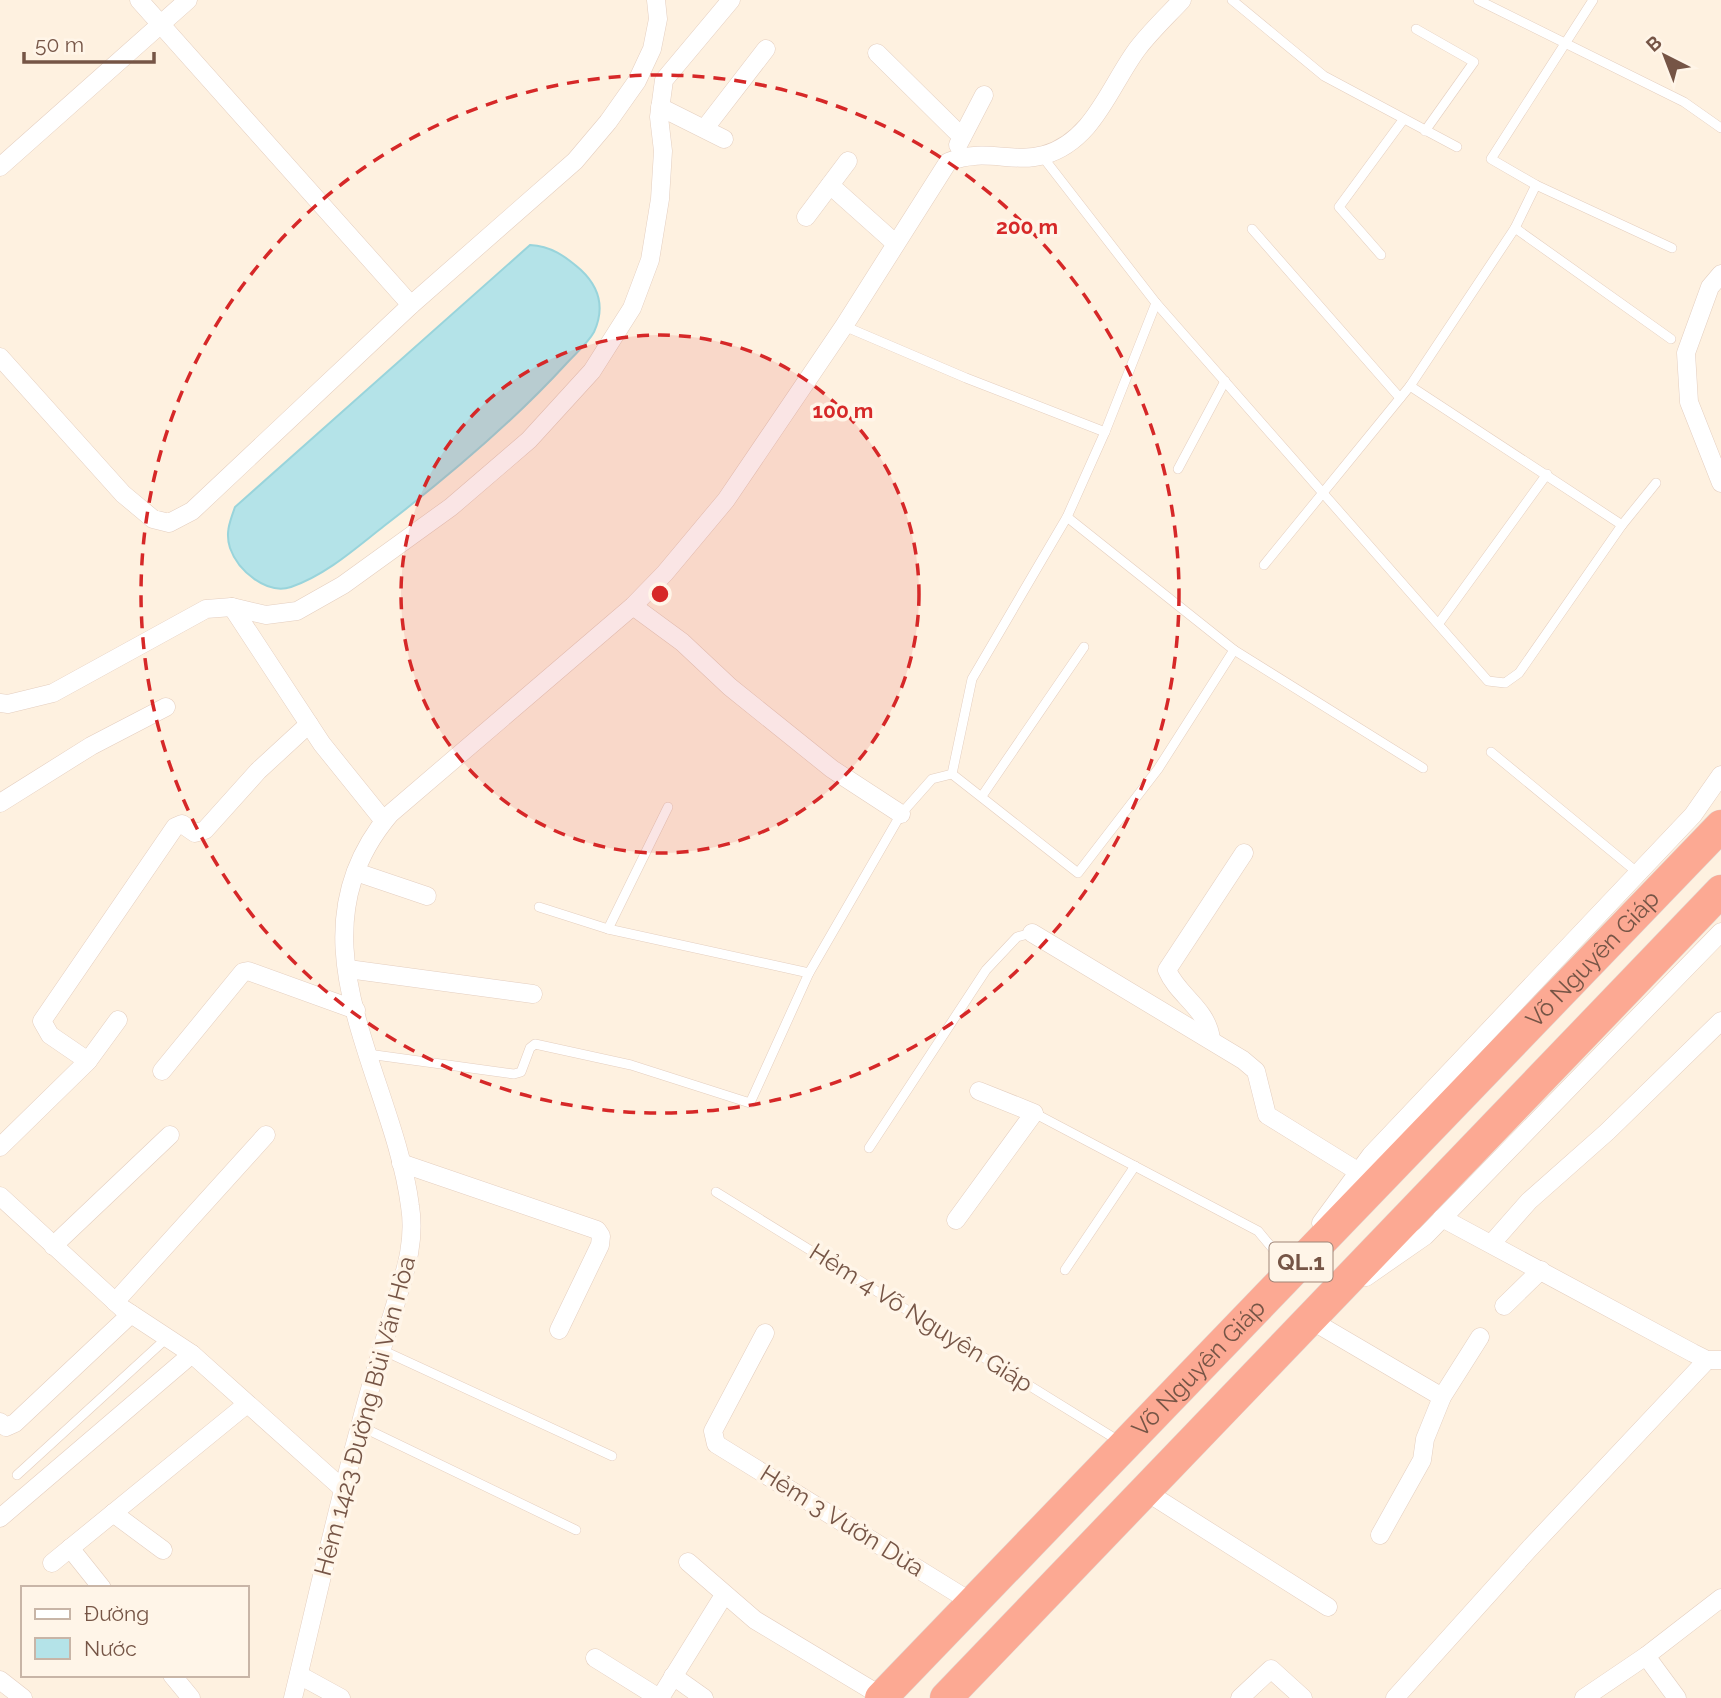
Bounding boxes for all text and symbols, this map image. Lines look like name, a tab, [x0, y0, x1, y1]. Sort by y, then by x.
scale bar	[24, 21, 154, 65]
north arrow	[1630, 21, 1700, 91]
text: B	[1641, 31, 1666, 56]
text: 50 m	[35, 32, 84, 57]
text: 200 m	[996, 214, 1058, 239]
text: 100 m	[813, 398, 873, 423]
centre of rings	[648, 582, 672, 606]
street label: Võ Nguyên Giáp	[1520, 884, 1665, 1033]
street label: Hẻm 4 Võ Nguyên Giáp	[804, 1237, 1038, 1398]
road number: QL.1	[1270, 1242, 1332, 1282]
street label: Hẻm 1423 Đường Bùi Văn Hòa	[308, 1253, 421, 1579]
street label: Võ Nguyên Giáp	[1126, 1293, 1271, 1443]
street label: Hẻm 3 Vườn Dừa	[755, 1459, 929, 1583]
legend	[21, 1586, 248, 1677]
text: Đường	[84, 1601, 149, 1626]
text: Nước	[84, 1636, 137, 1661]

